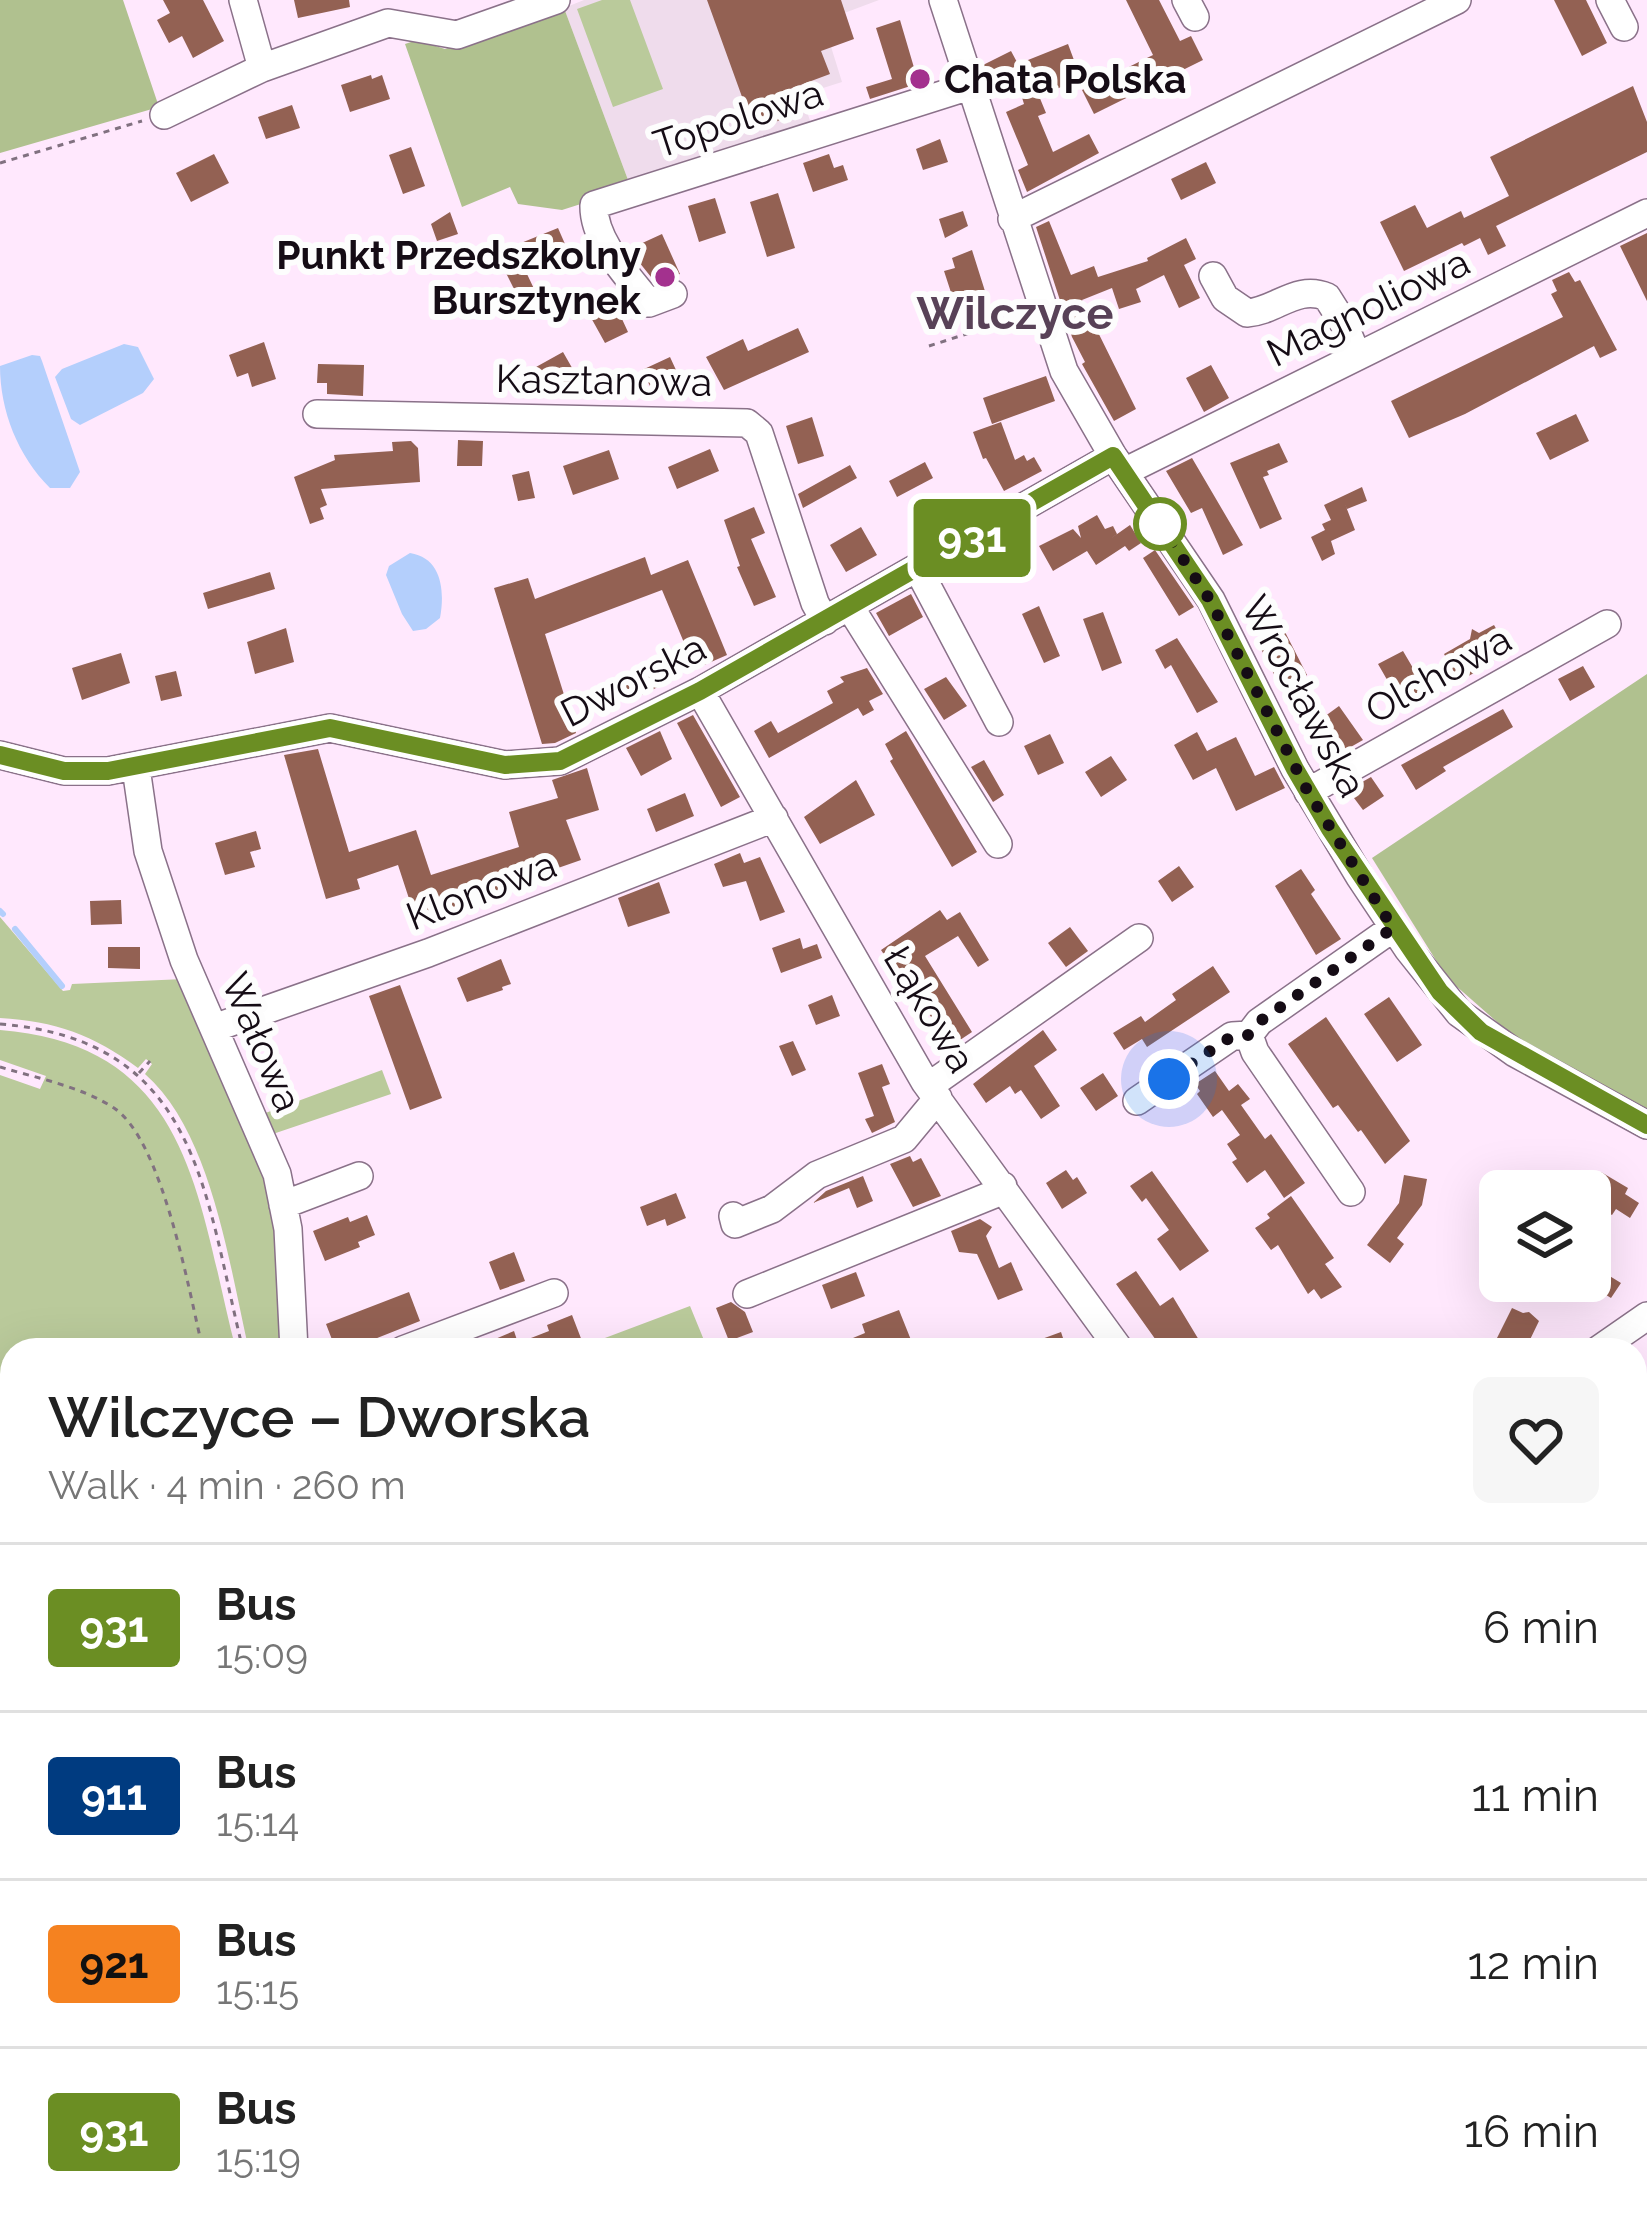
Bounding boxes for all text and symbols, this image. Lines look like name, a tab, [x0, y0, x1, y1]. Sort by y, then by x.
place label: Chata Polska	[944, 56, 1186, 102]
marker: Chata Polska	[907, 66, 933, 92]
street label: Topolowa	[647, 69, 829, 167]
place label: Punkt Przedszkolny Bursztynek	[276, 232, 641, 323]
street label: Magnoliowa	[1259, 238, 1477, 376]
marker: Punkt Przedszkolny Bursztynek	[652, 264, 678, 290]
district label: Wilczyce	[917, 287, 1113, 340]
street label: Kasztanowa	[495, 355, 713, 405]
line badge: 931	[903, 499, 1041, 577]
unlabelled marker	[1135, 499, 1185, 549]
text: 931	[938, 513, 1006, 562]
street label: Wrocławska	[1232, 588, 1376, 804]
street label: Olchowa	[1357, 615, 1519, 733]
street label: Dworska	[553, 624, 713, 736]
street label: Klonowa	[400, 840, 562, 940]
street label: Łąkowa	[875, 938, 985, 1080]
street label: Wałowa	[212, 966, 312, 1118]
your location	[1139, 1049, 1199, 1109]
map controls	[1479, 1170, 1611, 1302]
button: layers	[1479, 1170, 1611, 1302]
button: heart	[1473, 1377, 1599, 1503]
text: Wilczyce – Dworska	[48, 1383, 590, 1450]
text: Walk · 4 min · 260 m	[48, 1462, 406, 1508]
text: Bus	[216, 1578, 297, 1631]
text: 6 min	[1483, 1601, 1599, 1654]
text: 931	[80, 1603, 148, 1652]
text: 15:09	[216, 1631, 308, 1677]
text: Bus	[216, 1746, 297, 1799]
text: 11 min	[1472, 1769, 1599, 1822]
text: 911	[81, 1771, 147, 1820]
text: 15:14	[216, 1799, 299, 1845]
text: Bus	[216, 1914, 297, 1967]
text: 12 min	[1467, 1937, 1599, 1990]
text: 921	[79, 1939, 149, 1988]
text: 15:15	[216, 1967, 299, 2013]
text: Bus	[216, 2082, 297, 2135]
text: 16 min	[1464, 2105, 1599, 2158]
text: 931	[80, 2107, 148, 2156]
text: 15:19	[216, 2135, 301, 2181]

